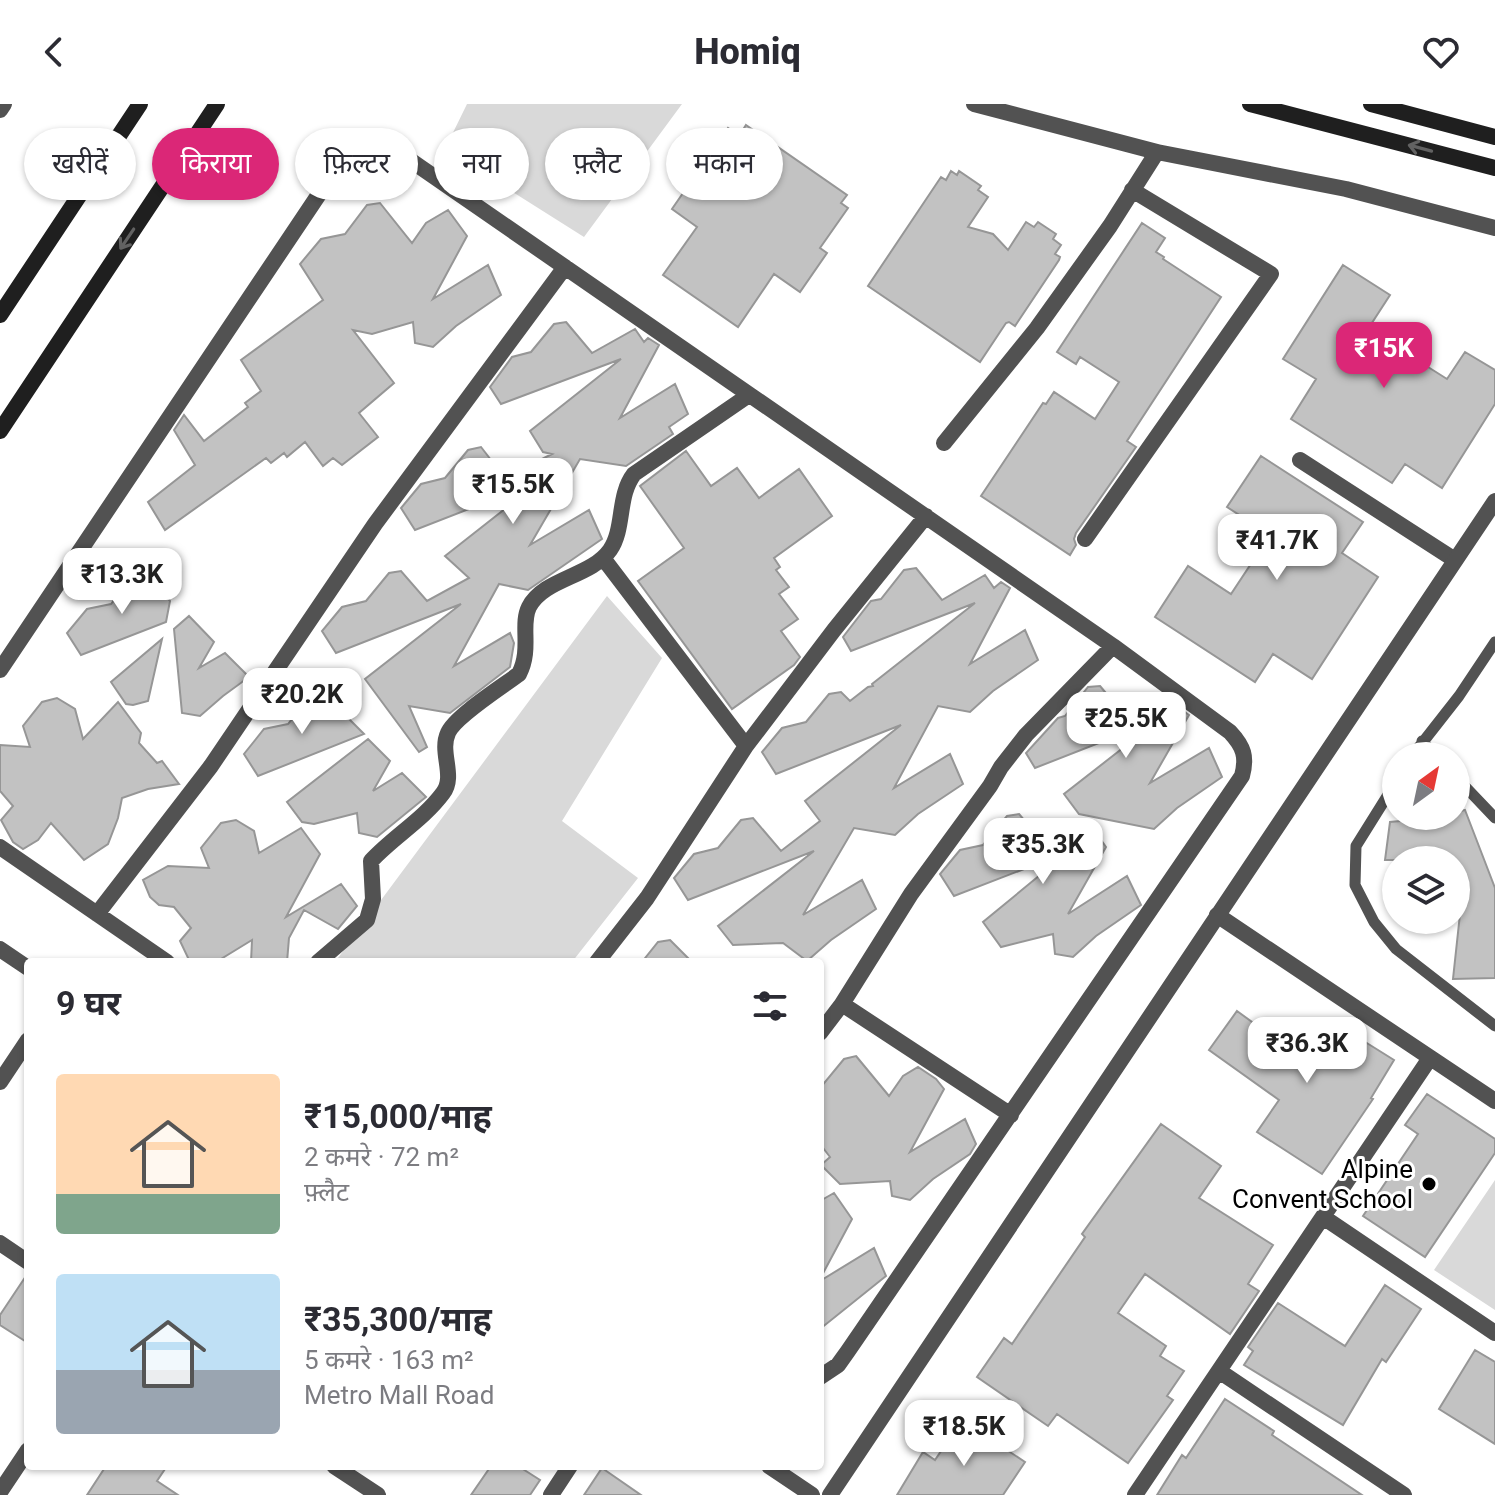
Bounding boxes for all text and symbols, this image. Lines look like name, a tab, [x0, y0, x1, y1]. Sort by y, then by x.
icon: back	[32, 30, 76, 74]
icon: heart	[1419, 30, 1463, 74]
text: Homiq	[694, 31, 801, 73]
chip: खरीदें	[24, 128, 136, 200]
chip: किराया	[152, 128, 279, 200]
chip: फ़िल्टर	[295, 128, 418, 200]
chip: नया	[434, 128, 529, 200]
chip: फ़्लैट	[545, 128, 650, 200]
chip: मकान	[666, 128, 783, 200]
one-way arrow	[1407, 139, 1433, 154]
one-way arrow	[119, 227, 136, 249]
pin: ₹15K	[1337, 322, 1431, 390]
text: ₹15K	[1354, 333, 1414, 363]
pin: ₹15.5K	[448, 458, 578, 526]
text: ₹15.5K	[472, 469, 554, 499]
pin: ₹41.7K	[1212, 514, 1342, 582]
text: ₹41.7K	[1236, 525, 1318, 555]
pin: ₹13.3K	[57, 548, 187, 616]
text: ₹13.3K	[81, 559, 163, 589]
pin: ₹20.2K	[237, 668, 367, 736]
text: ₹20.2K	[261, 679, 343, 709]
pin: ₹25.5K	[1061, 692, 1191, 760]
text: ₹25.5K	[1085, 703, 1167, 733]
north arrow	[1382, 742, 1470, 830]
map controls	[1382, 742, 1470, 934]
pin: ₹35.3K	[978, 818, 1108, 886]
text: ₹35.3K	[1002, 829, 1084, 859]
button: layers	[1382, 846, 1470, 934]
text: 9 घर	[56, 983, 121, 1023]
icon: filters	[748, 984, 792, 1028]
pin: ₹36.3K	[1242, 1017, 1372, 1085]
text: ₹36.3K	[1266, 1028, 1348, 1058]
text: ₹15,000/माह	[304, 1096, 492, 1136]
icon: home	[120, 1106, 216, 1202]
text: 2 कमरे · 72 m²	[304, 1142, 459, 1172]
place label: Alpine Convent School	[1232, 1154, 1413, 1214]
marker: Alpine Convent School	[1420, 1175, 1438, 1193]
text: फ़्लैट	[304, 1177, 349, 1207]
text: ₹35,300/माह	[304, 1299, 492, 1339]
icon: home	[120, 1306, 216, 1402]
text: 5 कमरे · 163 m²	[304, 1345, 474, 1375]
text: Metro Mall Road	[304, 1380, 494, 1410]
pin: ₹18.5K	[899, 1400, 1029, 1468]
text: ₹18.5K	[923, 1411, 1005, 1441]

